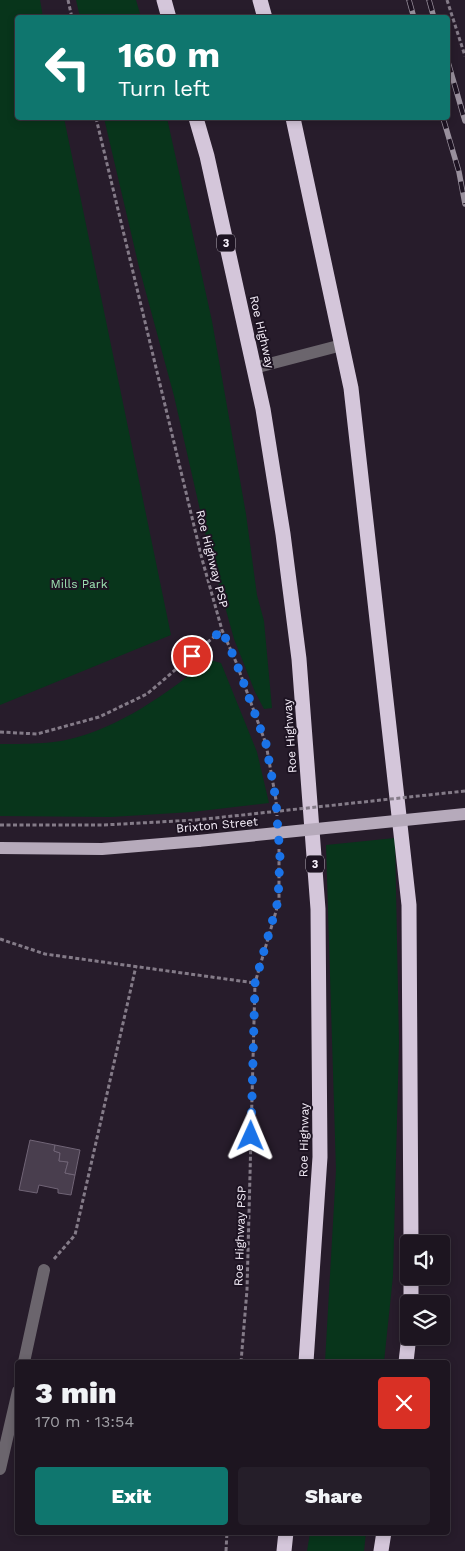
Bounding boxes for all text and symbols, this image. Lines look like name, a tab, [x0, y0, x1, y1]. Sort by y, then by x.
text: 160 m	[118, 34, 220, 76]
icon: left	[35, 35, 100, 100]
text: Turn left	[118, 76, 210, 101]
road number: 3	[217, 234, 235, 252]
street label: Roe Highway	[247, 294, 277, 371]
street label: Roe Highway PSP	[193, 509, 231, 609]
park label: Mills Park	[50, 577, 108, 591]
pin	[171, 635, 213, 677]
icon: arrive	[178, 642, 206, 670]
street label: Roe Highway	[280, 698, 300, 774]
street label: Brixton Street	[175, 814, 259, 836]
road number: 3	[306, 856, 324, 872]
street label: Roe Highway	[296, 1102, 312, 1177]
position arrow	[224, 1109, 276, 1161]
street label: Roe Highway PSP	[231, 1186, 249, 1286]
map controls	[400, 1235, 450, 1345]
button: sound	[400, 1235, 450, 1285]
button: layers	[400, 1295, 450, 1345]
text: 3 min	[35, 1375, 117, 1410]
button: close	[378, 1377, 430, 1429]
text: 170 m · 13:54	[35, 1412, 134, 1431]
button: Exit	[35, 1467, 228, 1525]
button: Share	[238, 1467, 430, 1525]

